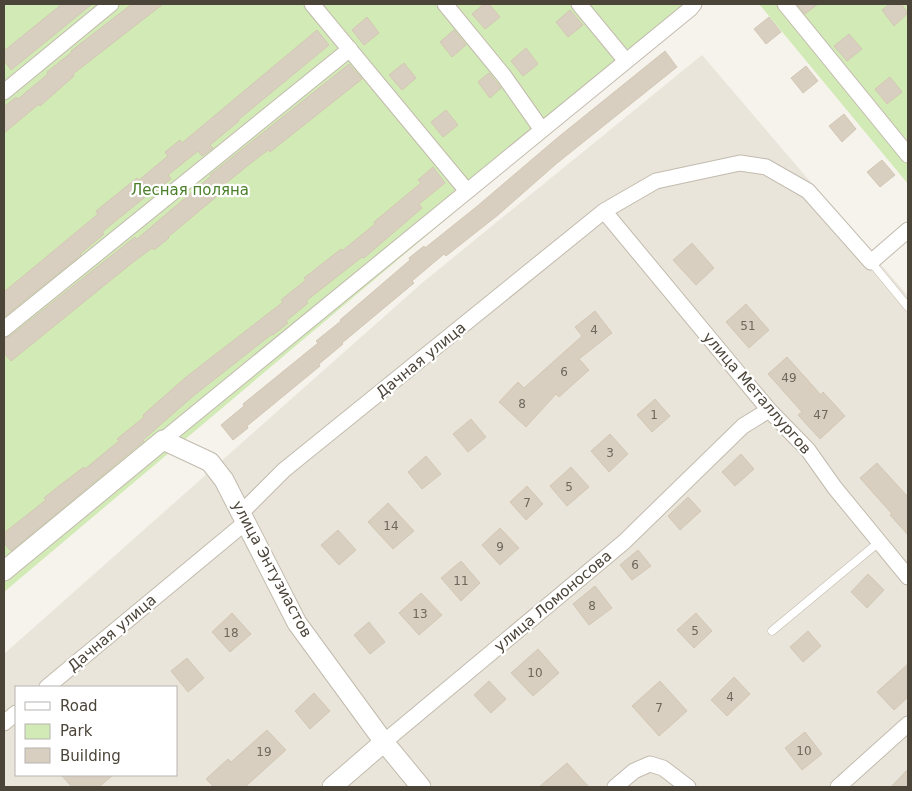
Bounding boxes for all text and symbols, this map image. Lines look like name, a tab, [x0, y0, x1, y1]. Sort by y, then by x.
park label: Лесная поляна	[131, 181, 249, 199]
street label: Дачная улица	[373, 318, 469, 402]
house number: 51	[740, 319, 756, 333]
house number: 4	[590, 323, 598, 337]
street label: улица Металлургов	[699, 328, 815, 458]
house number: 6	[560, 365, 568, 379]
house number: 49	[781, 371, 797, 385]
house number: 8	[518, 397, 526, 411]
house number: 1	[650, 408, 658, 422]
house number: 47	[813, 408, 829, 422]
house number: 3	[606, 446, 614, 460]
house number: 5	[565, 480, 573, 494]
house number: 7	[523, 496, 531, 510]
street label: улица Энтузиастов	[228, 498, 316, 640]
house number: 14	[383, 519, 399, 533]
house number: 9	[496, 540, 504, 554]
street label: улица Ломоносова	[491, 547, 615, 655]
house number: 6	[631, 558, 639, 572]
house number: 11	[453, 574, 469, 588]
street label: Дачная улица	[64, 591, 160, 675]
house number: 8	[588, 599, 596, 613]
house number: 13	[412, 607, 428, 621]
house number: 5	[691, 624, 699, 638]
house number: 18	[223, 626, 239, 640]
house number: 10	[527, 666, 543, 680]
legend	[15, 686, 178, 776]
house number: 4	[726, 690, 734, 704]
text: Road	[60, 697, 98, 715]
house number: 7	[655, 701, 663, 715]
text: Park	[60, 722, 93, 740]
house number: 10	[796, 744, 812, 758]
house number: 19	[256, 745, 272, 759]
text: Building	[60, 747, 121, 765]

